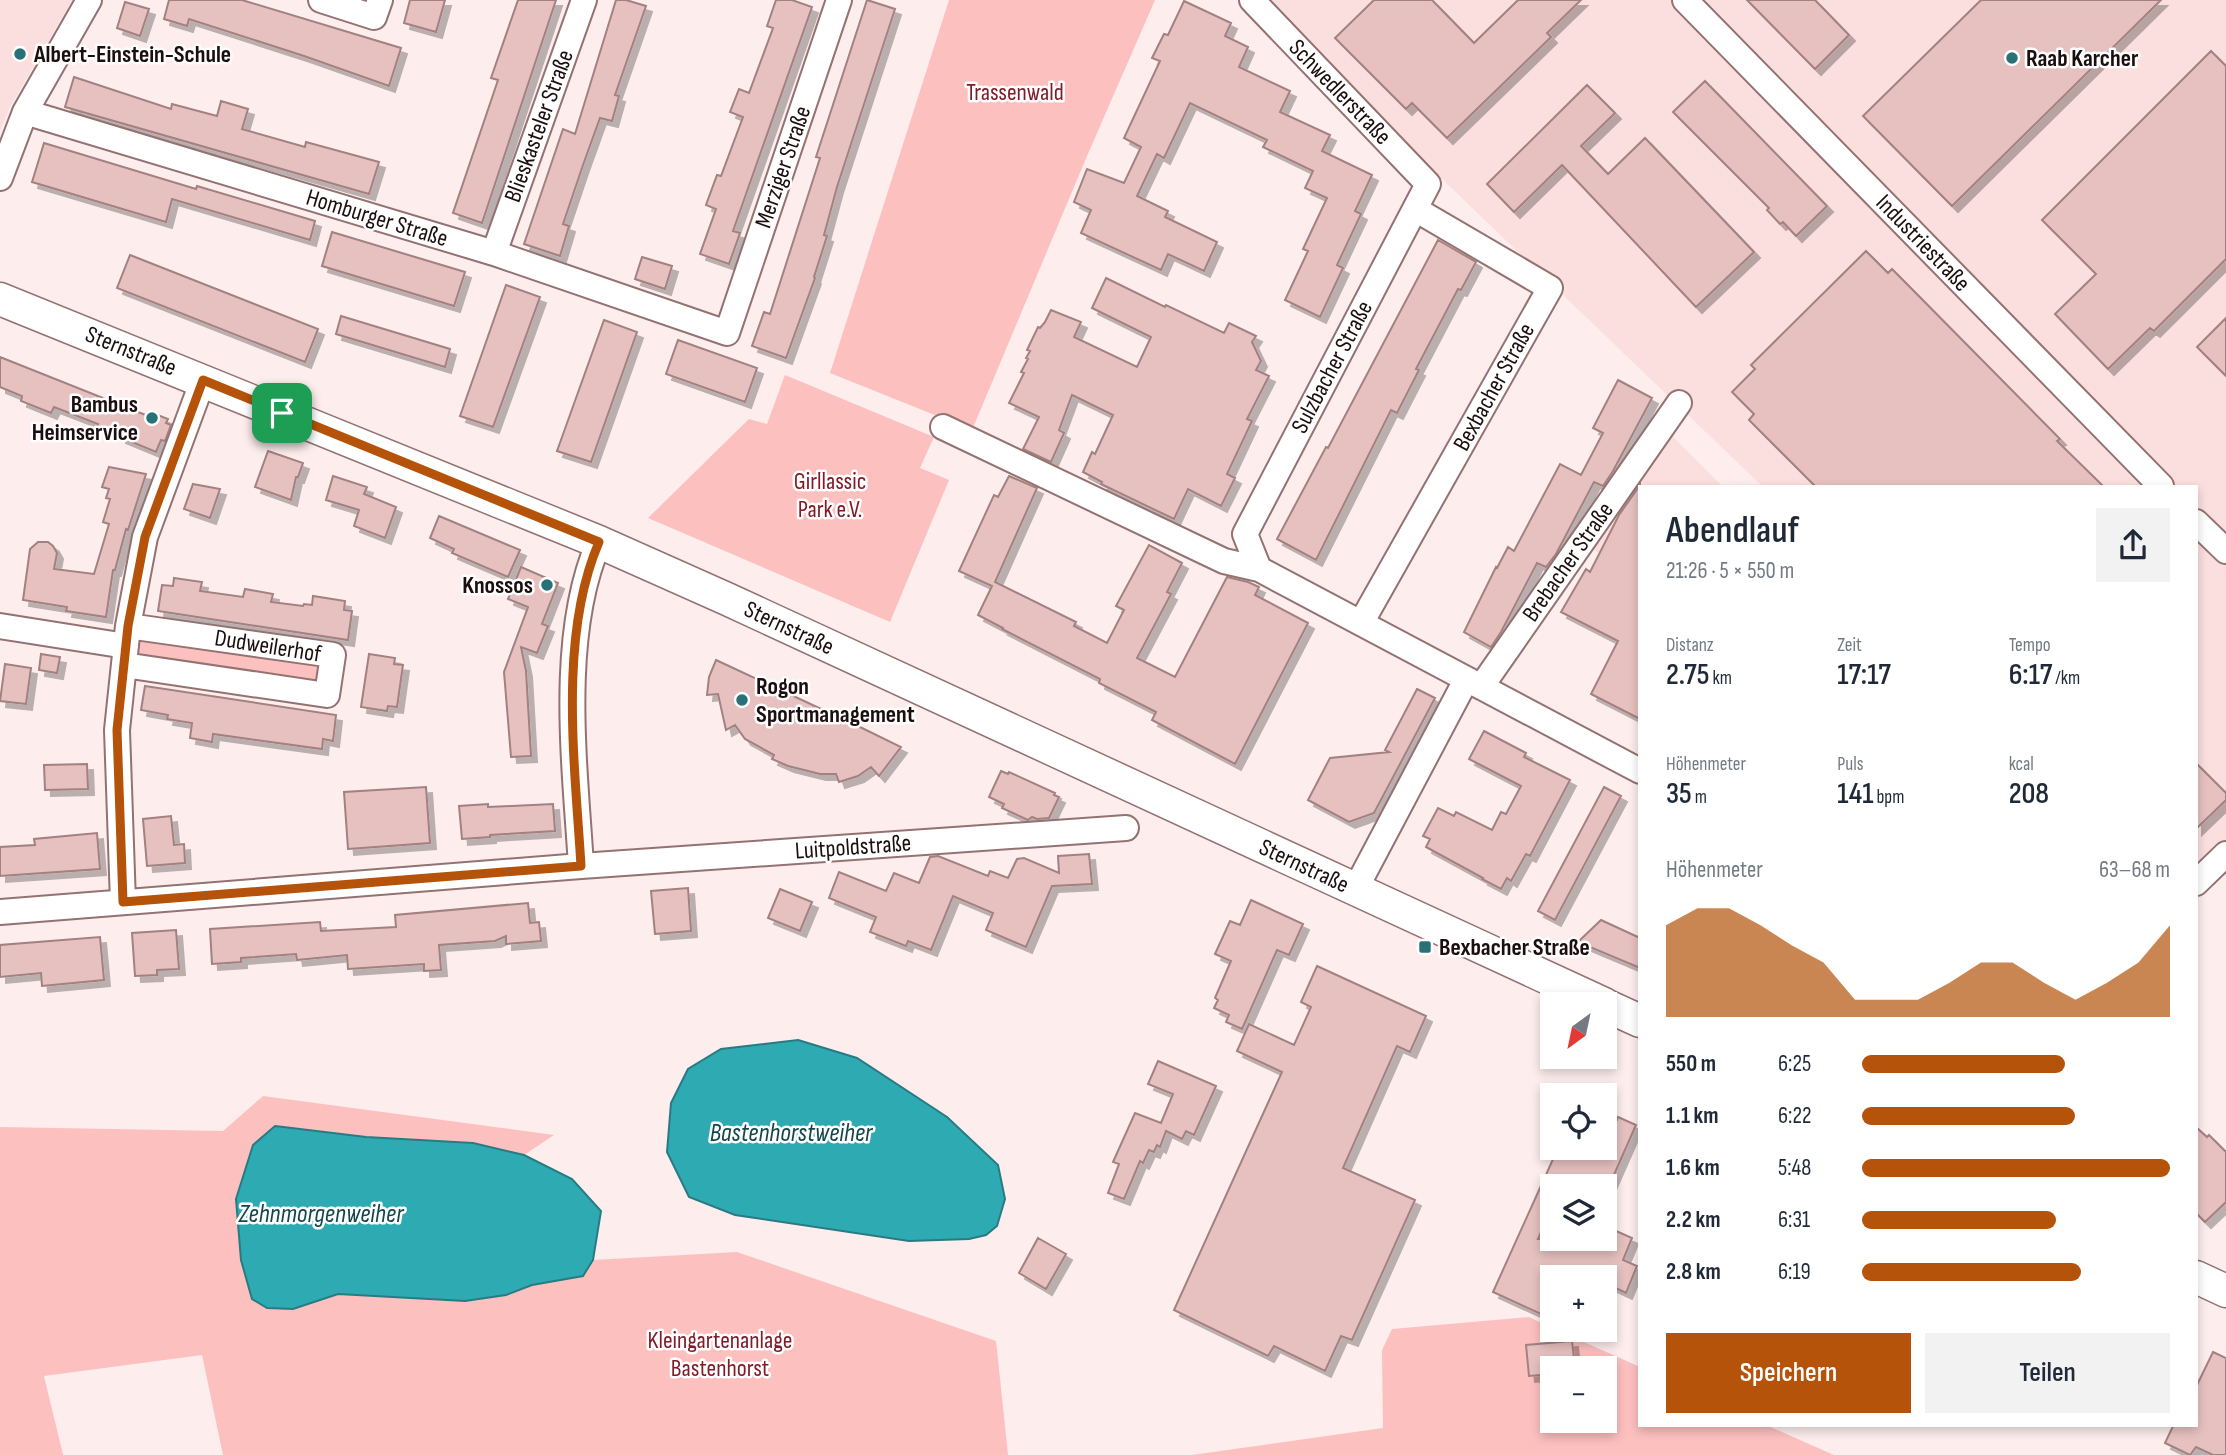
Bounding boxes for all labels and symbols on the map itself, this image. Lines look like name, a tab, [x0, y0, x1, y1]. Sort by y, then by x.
street label: Schwedlerstraße	[1283, 33, 1397, 151]
place label: Albert-Einstein-Schule	[33, 40, 231, 69]
place label: Raab Karcher	[2026, 44, 2139, 73]
marker: Albert-Einstein-Schule	[12, 46, 28, 62]
street label: Blieskasteler Straße	[498, 46, 580, 206]
marker: Raab Karcher	[2004, 50, 2020, 66]
park label: Trassenwald	[966, 78, 1064, 107]
street label: Merziger Straße	[749, 102, 817, 232]
street label: Homburger Straße	[303, 183, 451, 253]
street label: Industriestraße	[1870, 189, 1976, 297]
street label: Sulzbacher Straße	[1285, 296, 1379, 438]
street label: Bexbacher Straße	[1447, 318, 1541, 456]
street label: Sternstraße	[81, 320, 181, 382]
pin	[252, 383, 312, 443]
place label: Bambus Heimservice	[32, 390, 138, 447]
marker: Bambus Heimservice	[144, 410, 160, 426]
park label: Girllassic Park e.V.	[794, 467, 866, 524]
street label: Brebacher Straße	[1516, 497, 1620, 627]
place label: Knossos	[462, 571, 533, 600]
marker: Knossos	[539, 577, 555, 593]
street label: Sternstraße	[740, 595, 838, 661]
street label: Dudweilerhof	[213, 623, 324, 669]
place label: Rogon Sportmanagement	[756, 672, 915, 729]
marker: Rogon Sportmanagement	[734, 692, 750, 708]
street label: Luitpoldstraße	[794, 828, 912, 866]
street label: Sternstraße	[1255, 833, 1353, 899]
place label: Bexbacher Straße	[1439, 933, 1590, 962]
marker: Bexbacher Straße	[1417, 939, 1433, 955]
north arrow	[1540, 992, 1617, 1069]
water label: Bastenhorstweiher	[710, 1118, 874, 1149]
water label: Zehnmorgenweiher	[238, 1199, 405, 1230]
park label: Kleingartenanlage Bastenhorst	[648, 1326, 792, 1383]

